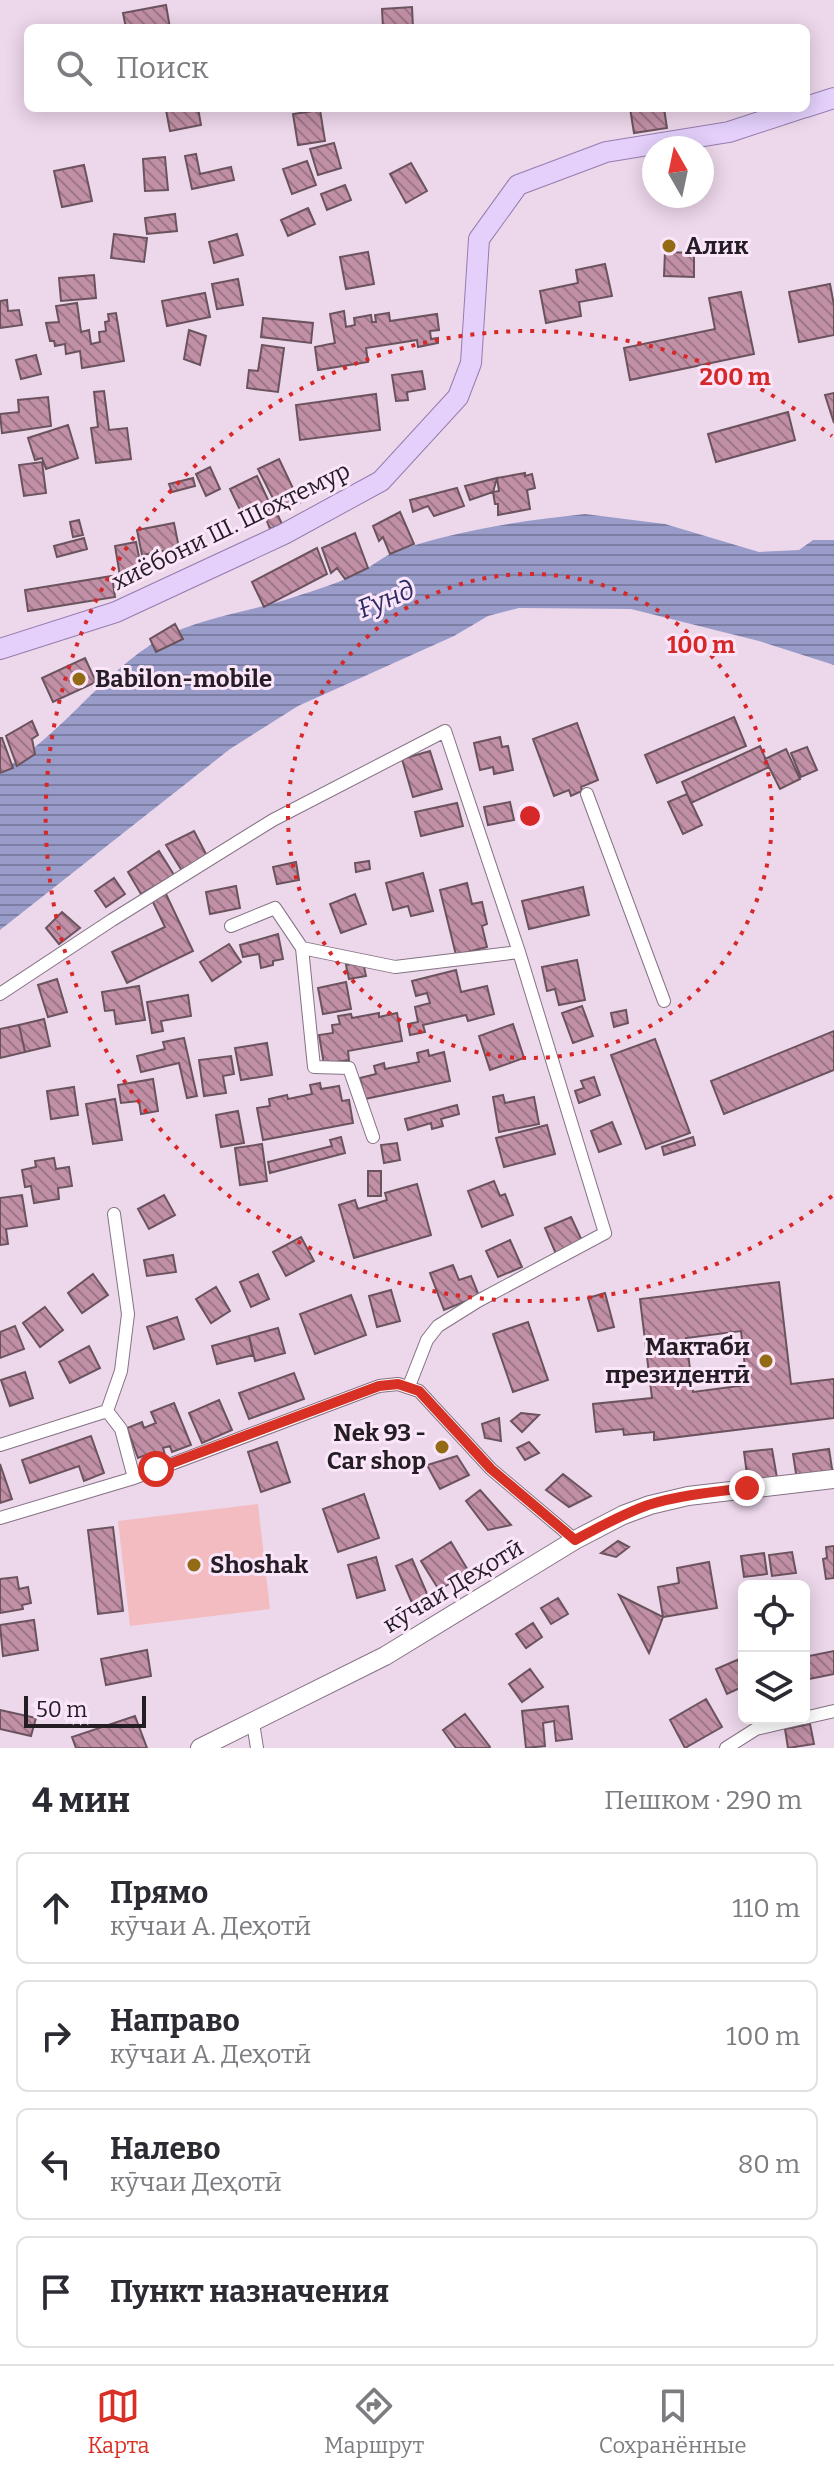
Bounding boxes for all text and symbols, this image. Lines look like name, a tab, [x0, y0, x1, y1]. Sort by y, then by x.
search box	[24, 24, 810, 112]
icon: search	[52, 46, 96, 90]
text: Поиск	[116, 50, 209, 86]
north arrow	[642, 136, 714, 208]
place label: Алик	[685, 232, 749, 260]
marker: Алик	[660, 237, 678, 255]
text: 200 m	[699, 363, 771, 391]
street label: хиёбони Ш. Шоҳтемур	[108, 456, 354, 596]
water label: Ғунд	[353, 574, 419, 625]
text: 100 m	[667, 631, 735, 659]
place label: Babilon-mobile	[95, 665, 272, 693]
marker: Babilon-mobile	[70, 670, 88, 688]
centre of rings	[516, 802, 544, 830]
place label: Мактаби президентӣ	[605, 1333, 750, 1389]
marker: Мактаби президентӣ	[757, 1352, 775, 1370]
place label: Nek 93 - Car shop	[327, 1419, 426, 1475]
marker: Nek 93 - Car shop	[433, 1438, 451, 1456]
route start	[138, 1451, 174, 1487]
route end	[729, 1470, 765, 1506]
street label: кӯчаи Деҳотӣ	[378, 1533, 528, 1639]
place label: Shoshak	[210, 1551, 309, 1579]
marker: Shoshak	[185, 1556, 203, 1574]
map controls	[738, 1580, 810, 1724]
button: locate	[738, 1580, 810, 1652]
button: layers	[738, 1652, 810, 1724]
scale bar	[24, 1692, 146, 1728]
text: 50 m	[36, 1696, 87, 1723]
text: 4 мин	[32, 1780, 130, 1821]
text: Пешком · 290 m	[604, 1785, 802, 1816]
text: Прямо	[110, 1875, 208, 1911]
icon: ahead	[34, 1886, 78, 1930]
text: 110 m	[732, 1893, 800, 1924]
text: кӯчаи А. Деҳотӣ	[110, 1911, 311, 1942]
text: Направо	[110, 2003, 240, 2039]
icon: right	[34, 2014, 78, 2058]
text: 100 m	[726, 2021, 800, 2052]
text: кӯчаи А. Деҳотӣ	[110, 2039, 311, 2070]
text: Налево	[110, 2131, 221, 2167]
icon: left	[34, 2142, 78, 2186]
text: 80 m	[738, 2149, 800, 2180]
text: кӯчаи Деҳотӣ	[110, 2167, 282, 2198]
icon: arrive	[34, 2270, 78, 2314]
text: Пункт назначения	[110, 2274, 389, 2310]
tab: Карта	[87, 2384, 149, 2459]
tab: Маршрут	[324, 2384, 424, 2459]
tab: Сохранённые	[599, 2384, 747, 2459]

